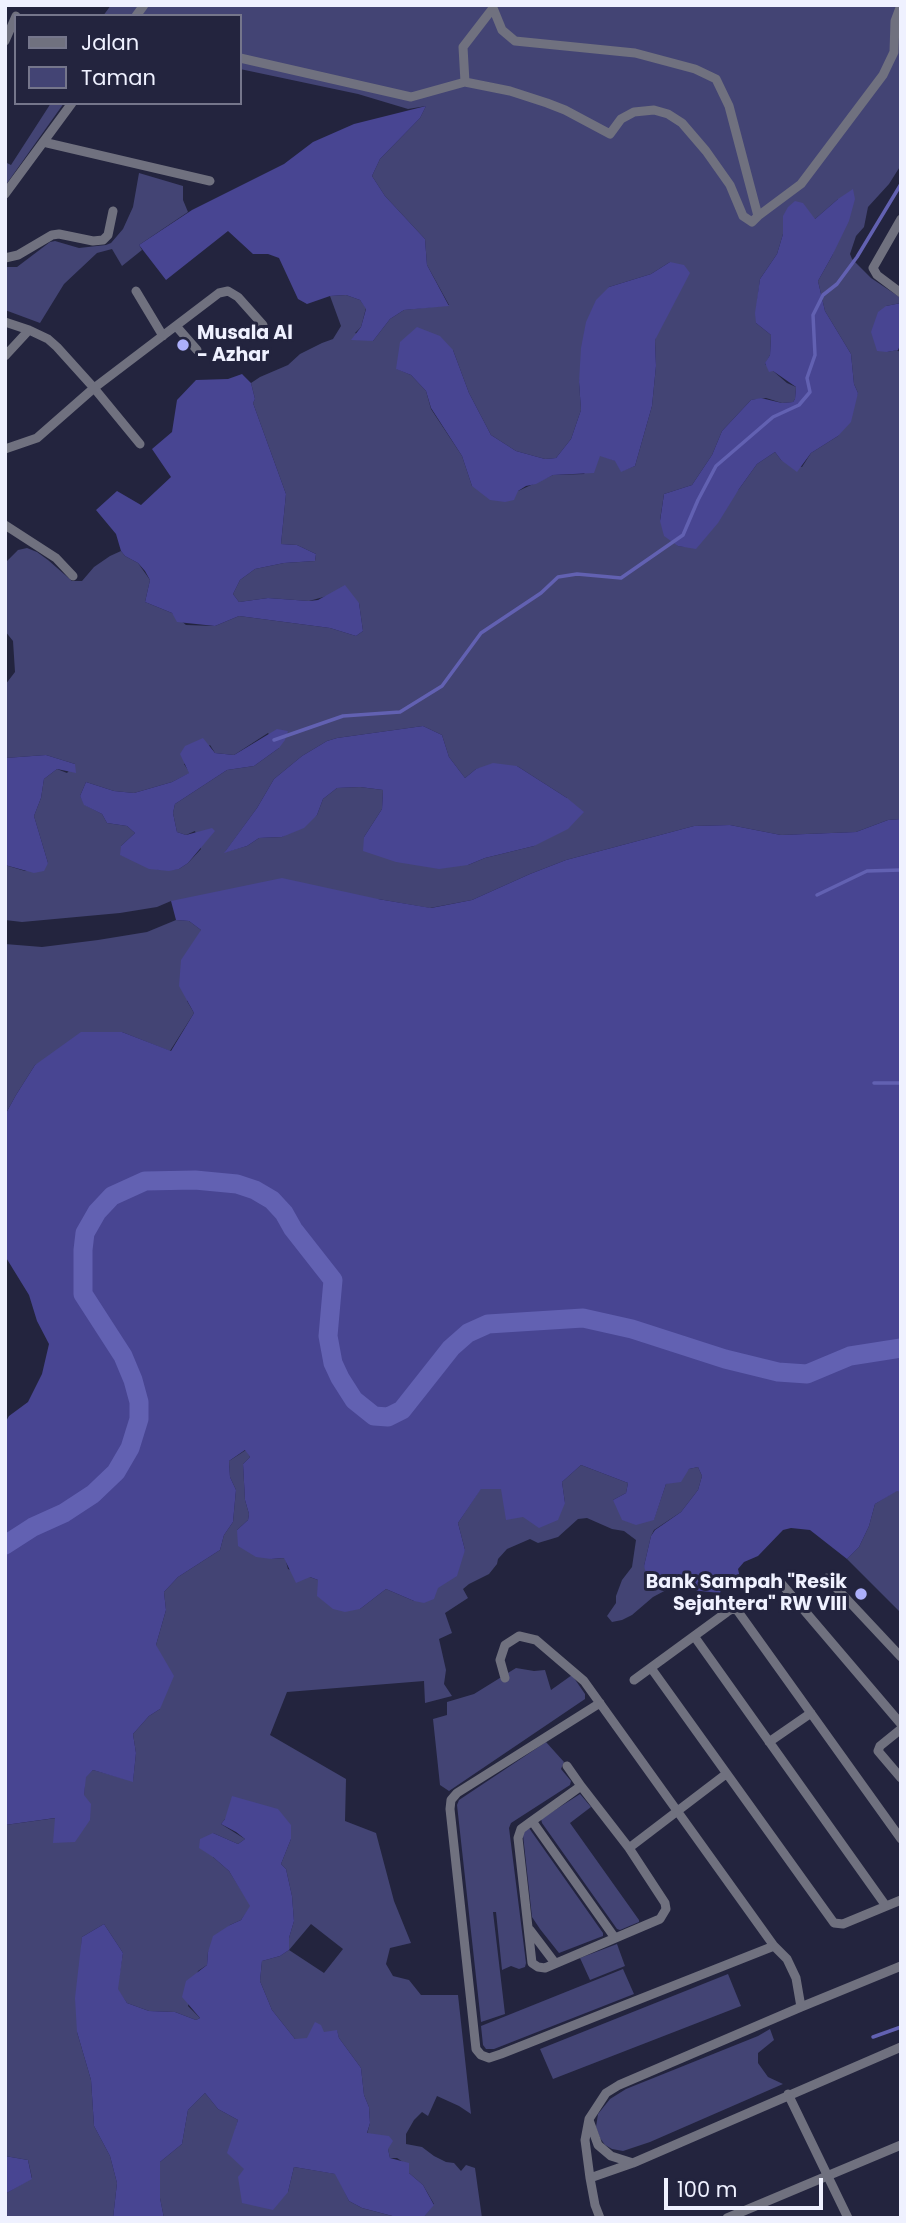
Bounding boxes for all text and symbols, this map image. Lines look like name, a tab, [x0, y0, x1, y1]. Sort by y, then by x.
legend	[14, 14, 242, 105]
text: Jalan	[81, 28, 139, 57]
text: Taman	[81, 63, 156, 92]
place label: Musala Al - Azhar	[197, 323, 293, 367]
marker: Musala Al - Azhar	[175, 337, 191, 353]
place label: Bank Sampah "Resik Sejahtera" RW VIII	[646, 1572, 847, 1616]
marker: Bank Sampah "Resik Sejahtera" RW VIII	[853, 1586, 869, 1602]
scale bar	[668, 2164, 827, 2208]
text: 100 m	[677, 2175, 737, 2204]

